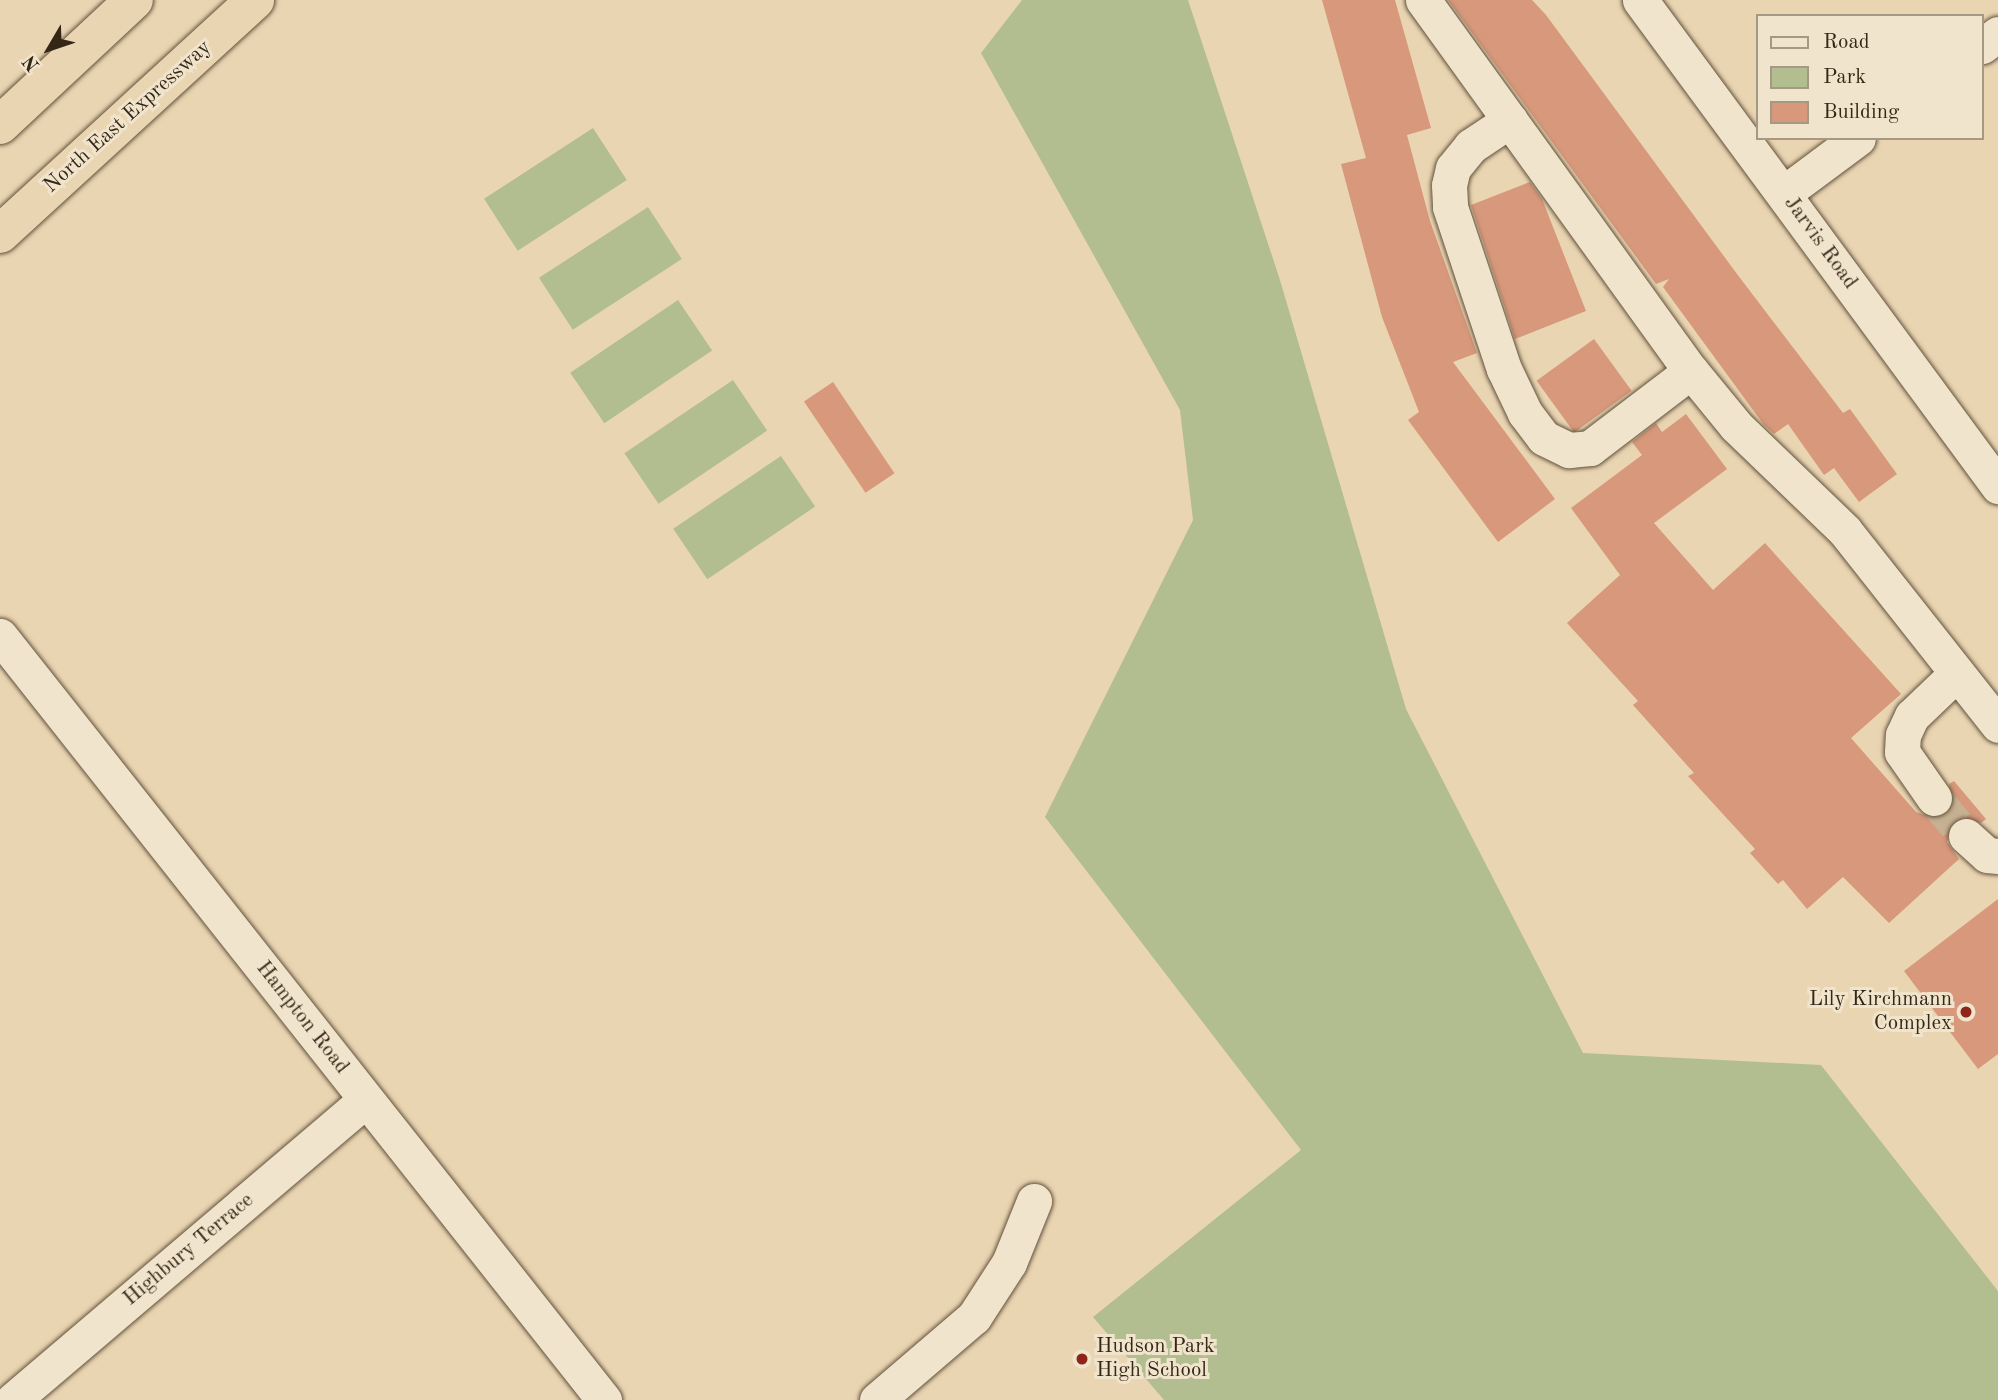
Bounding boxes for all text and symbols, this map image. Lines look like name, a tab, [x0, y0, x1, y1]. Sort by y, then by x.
north arrow	[14, 14, 84, 84]
legend	[1756, 14, 1984, 140]
text: Road	[1823, 32, 1870, 53]
street label: North East Expressway	[39, 35, 217, 199]
text: N	[20, 51, 44, 74]
text: Park	[1823, 67, 1866, 88]
text: Building	[1823, 102, 1899, 123]
street label: Jarvis Road	[1778, 192, 1862, 294]
street label: Hampton Road	[250, 957, 354, 1079]
place label: Lily Kirchmann Complex	[1809, 987, 1952, 1037]
marker: Lily Kirchmann Complex	[1958, 1004, 1974, 1020]
street label: Highbury Terrace	[119, 1188, 259, 1312]
place label: Hudson Park High School	[1096, 1334, 1215, 1384]
marker: Hudson Park High School	[1074, 1351, 1090, 1367]

